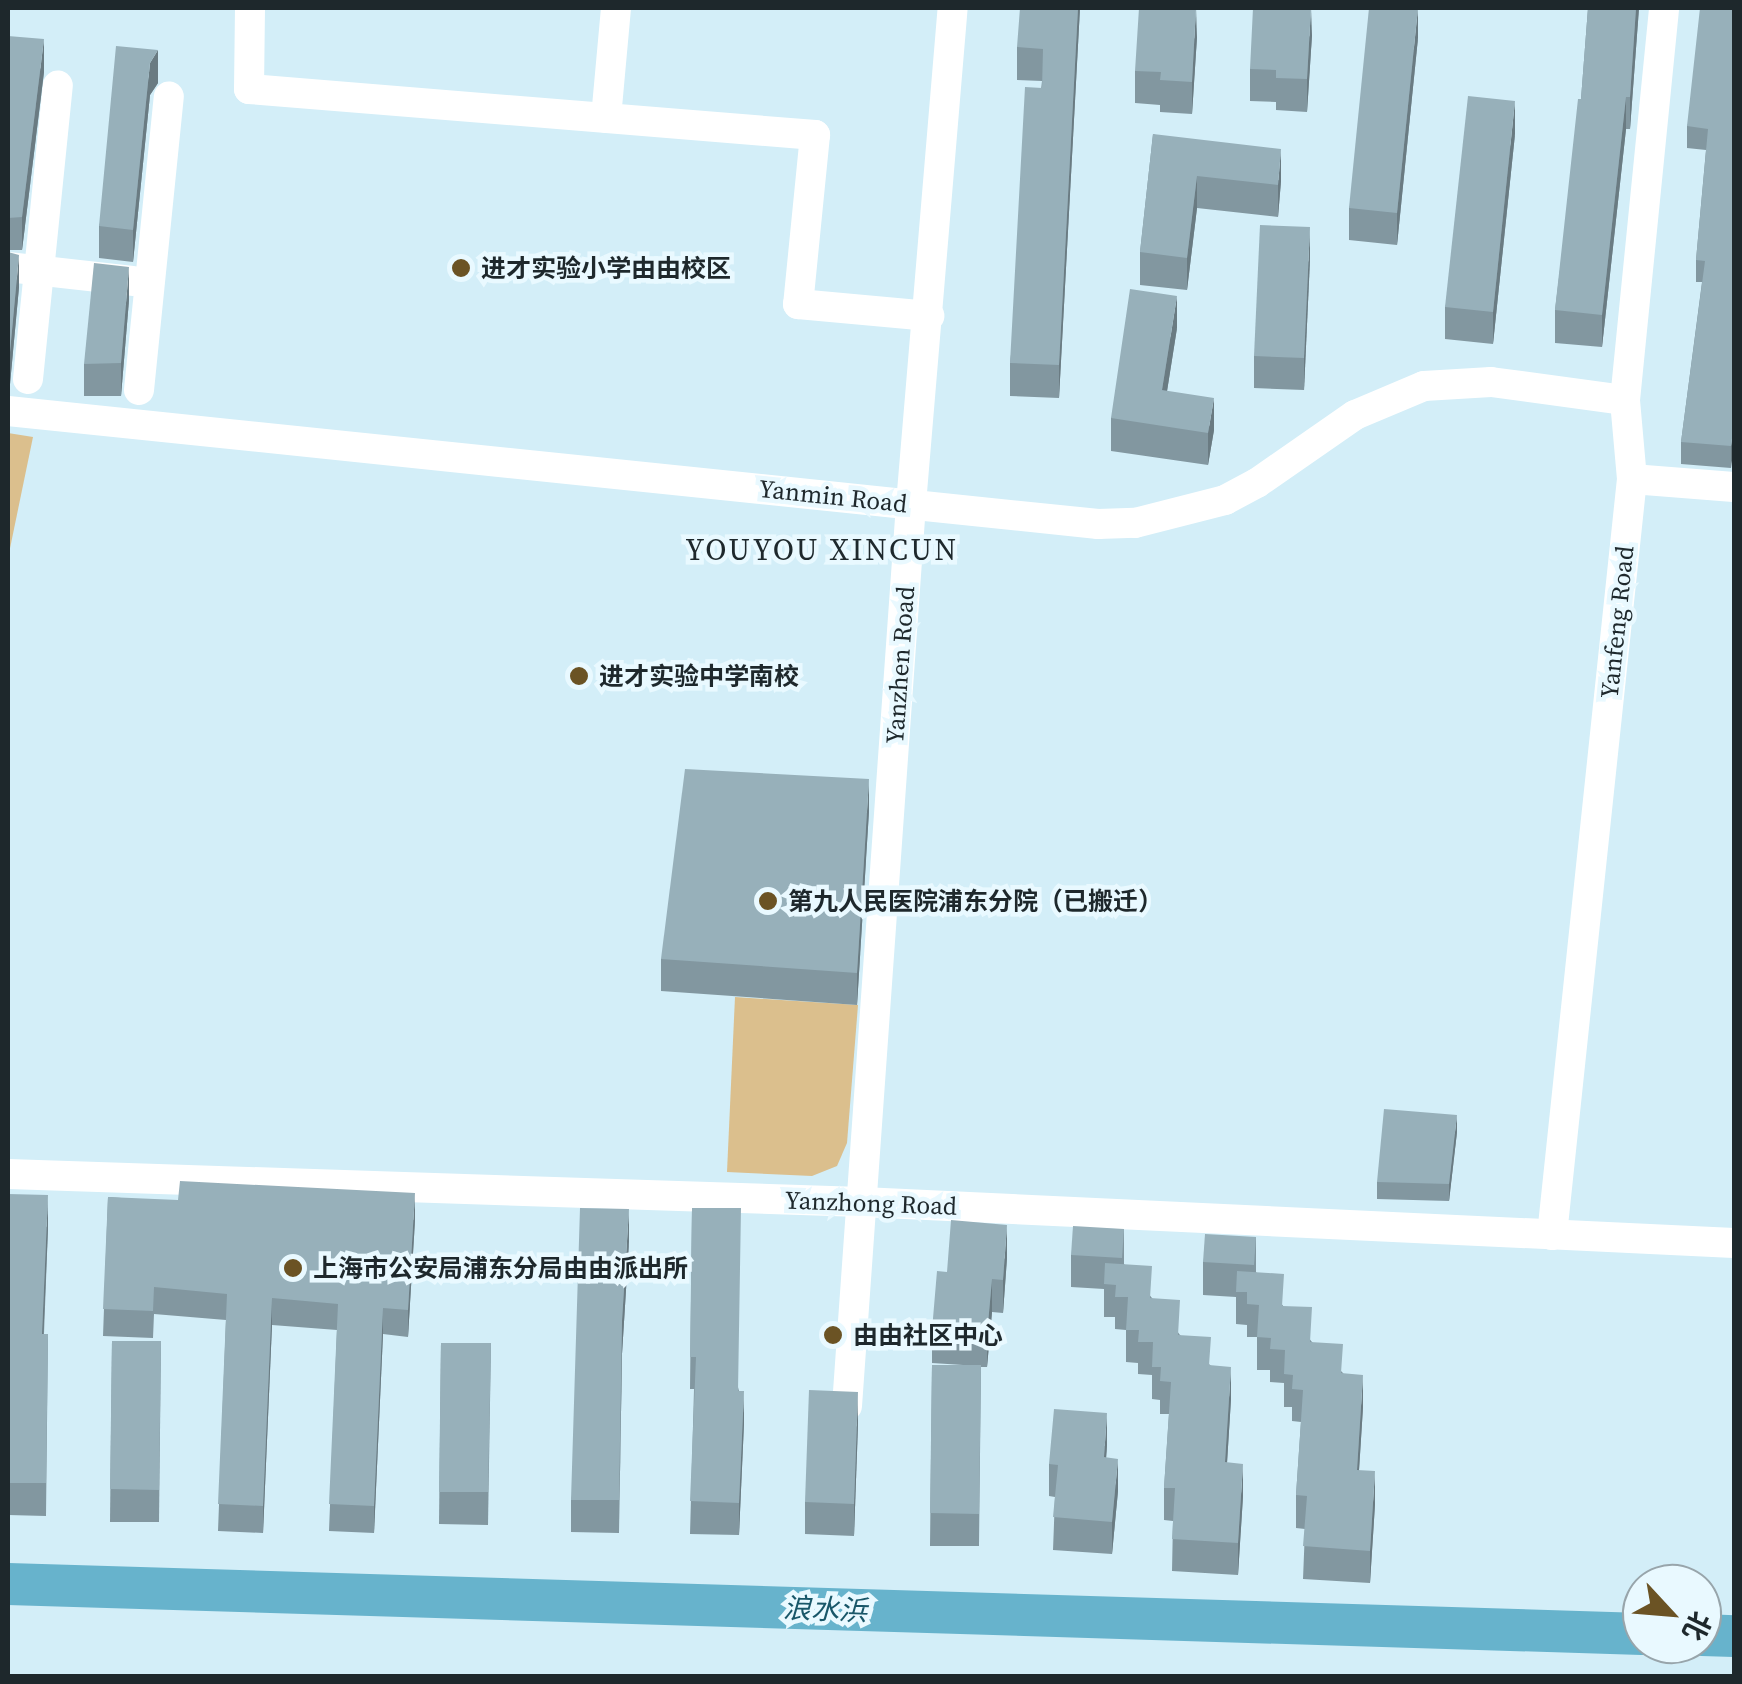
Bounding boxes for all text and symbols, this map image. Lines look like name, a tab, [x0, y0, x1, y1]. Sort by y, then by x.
place label: 进才实验小学由由校区	[481, 253, 731, 283]
marker: 进才实验小学由由校区	[450, 257, 472, 279]
street label: Yanmin Road	[757, 473, 909, 519]
district label: YOUYOU XINCUN	[685, 532, 959, 568]
street label: Yanfeng Road	[1594, 544, 1640, 700]
street label: Yanzhen Road	[880, 585, 920, 745]
place label: 进才实验中学南校	[599, 661, 799, 691]
marker: 进才实验中学南校	[568, 665, 590, 687]
place label: 第九人民医院浦东分院（已搬迁）	[788, 886, 1163, 916]
marker: 第九人民医院浦东分院（已搬迁）	[757, 890, 779, 912]
street label: Yanzhong Road	[784, 1185, 958, 1221]
place label: 上海市公安局浦东分局由由派出所	[313, 1253, 688, 1283]
marker: 上海市公安局浦东分局由由派出所	[282, 1257, 304, 1279]
place label: 由由社区中心	[853, 1320, 1003, 1350]
marker: 由由社区中心	[822, 1324, 844, 1346]
north arrow	[1622, 1564, 1722, 1664]
water label: 浪水浜	[782, 1591, 868, 1627]
text: 北	[1674, 1605, 1720, 1647]

